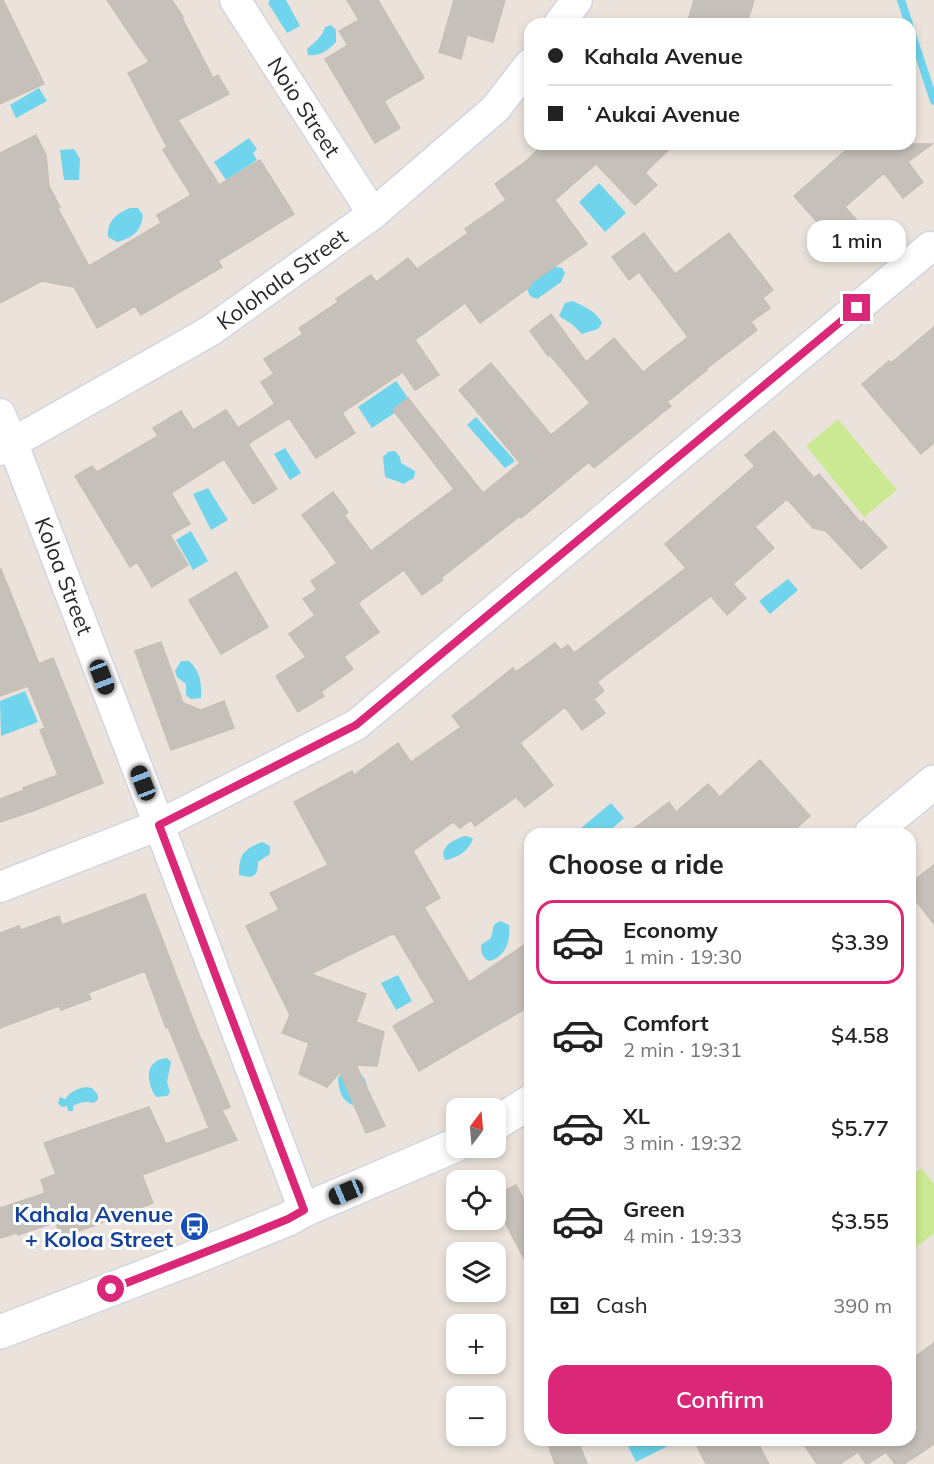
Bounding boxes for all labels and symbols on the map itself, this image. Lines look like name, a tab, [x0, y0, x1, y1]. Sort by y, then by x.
street label: Noio Street	[261, 52, 347, 162]
callout: 1 min	[808, 221, 906, 263]
street label: Kolohala Street	[211, 222, 353, 336]
route end	[843, 294, 870, 321]
street label: Koloa Street	[29, 513, 99, 639]
car	[87, 657, 117, 697]
car	[128, 763, 158, 803]
north arrow	[446, 1098, 506, 1158]
car	[326, 1177, 366, 1207]
place label: Kahala Avenue + Koloa Street	[14, 1200, 173, 1253]
bus stop icon: Kahala Avenue + Koloa Street	[178, 1211, 210, 1243]
route start	[97, 1275, 124, 1302]

